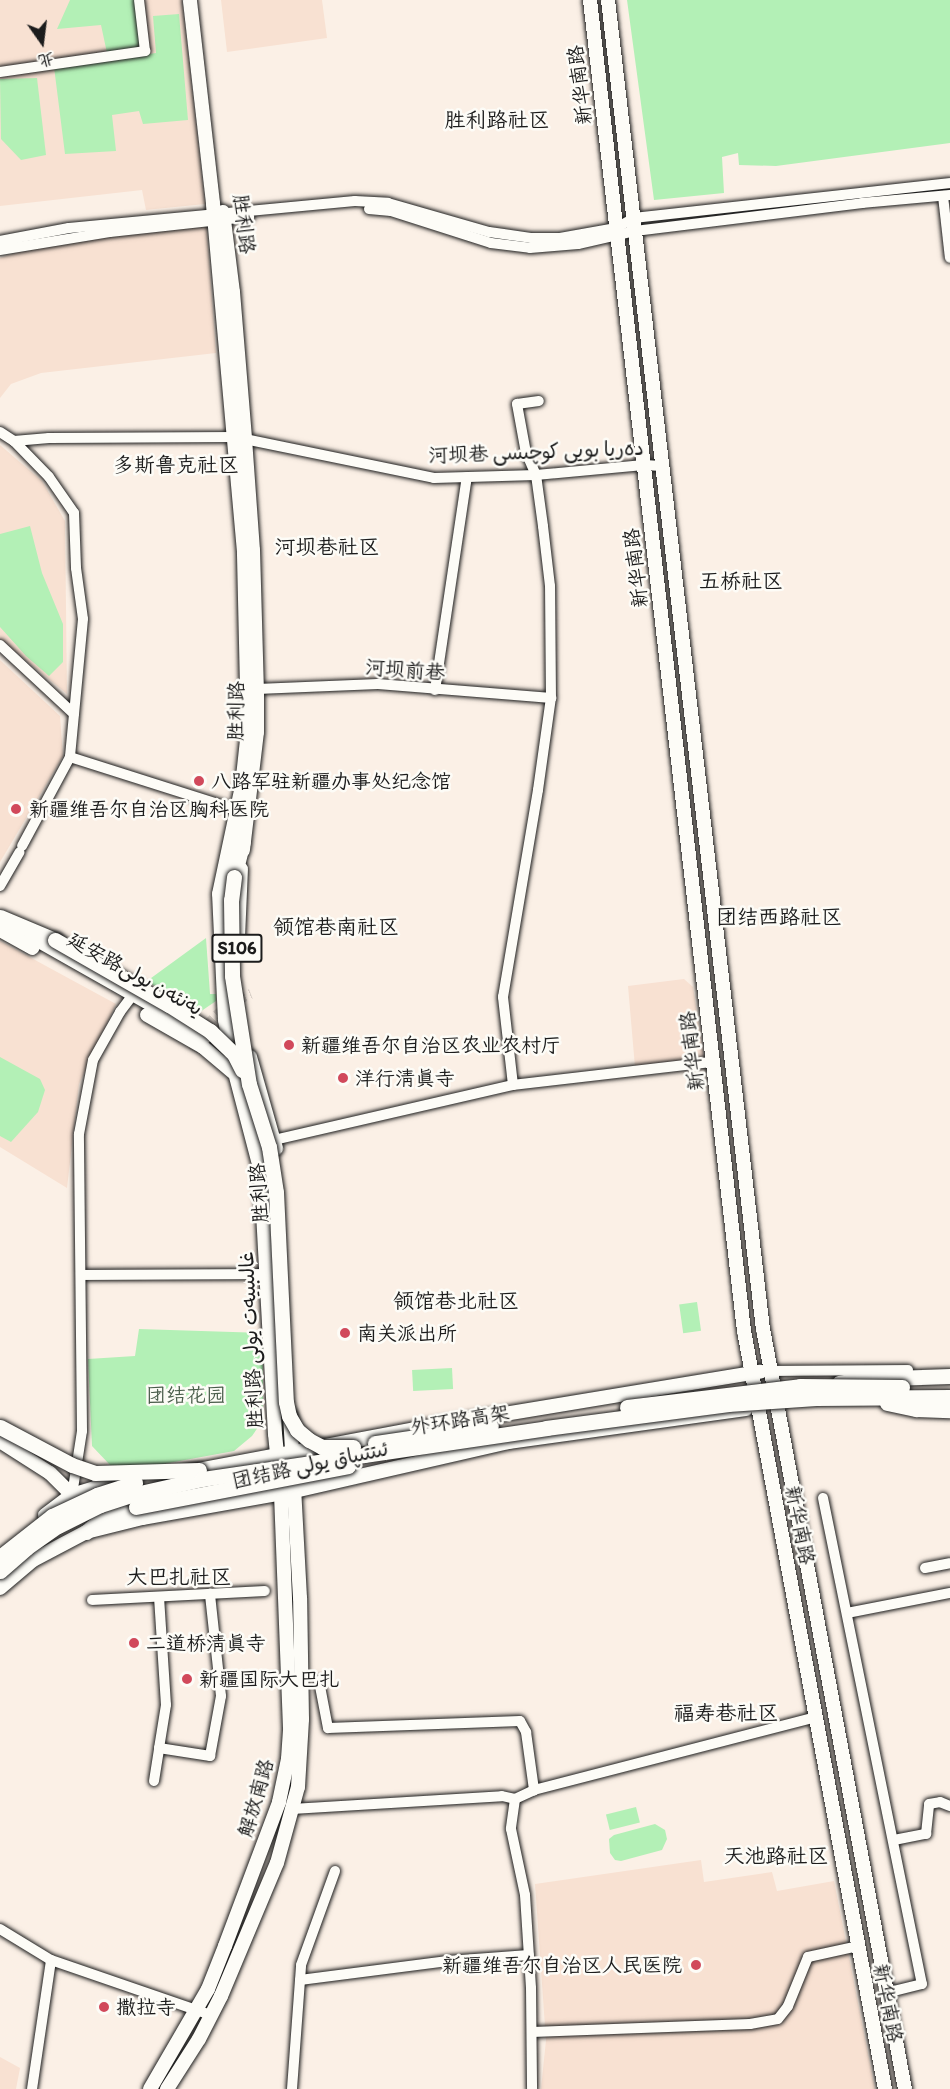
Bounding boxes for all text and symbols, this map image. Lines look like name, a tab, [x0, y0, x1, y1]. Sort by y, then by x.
north arrow	[12, 12, 72, 72]
street label: 新华南路	[563, 44, 597, 126]
text: 北	[36, 49, 57, 71]
district label: 胜利路社区	[445, 107, 549, 133]
street label: 胜利路	[228, 193, 260, 255]
street label: 河坝巷 دەريا بويى كوچىسى	[428, 436, 644, 468]
district label: 多斯鲁克社区	[113, 452, 239, 478]
street label: 新华南路	[619, 527, 653, 609]
district label: 河坝巷社区	[275, 534, 379, 560]
district label: 五桥社区	[699, 568, 783, 594]
street label: 河坝前巷	[364, 655, 446, 685]
street label: 胜利路	[223, 681, 249, 741]
place label: 八路军驻新疆办事处纪念馆	[211, 769, 451, 793]
marker: 八路军驻新疆办事处纪念馆	[192, 774, 206, 788]
place label: 新疆维吾尔自治区胸科医院	[29, 797, 269, 821]
marker: 新疆维吾尔自治区胸科医院	[7, 800, 25, 818]
district label: 团结西路社区	[716, 904, 842, 930]
district label: 领馆巷南社区	[273, 914, 399, 940]
street label: 延安路يەنئەن يولى	[63, 927, 207, 1021]
road number: S106	[210, 933, 264, 963]
street label: 新华南路	[675, 1010, 709, 1092]
place label: 新疆维吾尔自治区农业农村厅	[301, 1033, 561, 1057]
marker: 新疆维吾尔自治区农业农村厅	[282, 1038, 296, 1052]
place label: 洋行清真寺	[355, 1066, 455, 1090]
marker: 洋行清真寺	[336, 1071, 350, 1085]
street label: 胜利路	[245, 1162, 273, 1224]
street label: 胜利路 غالىبىيەت يولى	[234, 1251, 268, 1429]
district label: 领馆巷北社区	[393, 1288, 519, 1314]
place label: 南关派出所	[357, 1321, 457, 1345]
marker: 南关派出所	[338, 1326, 352, 1340]
park label: 团结花园	[146, 1383, 226, 1407]
street label: 外环路高架	[409, 1400, 511, 1440]
street label: 团结路 ئىتتىپاق يولى	[230, 1437, 390, 1493]
street label: 新华南路	[781, 1483, 819, 1567]
district label: 大巴扎社区	[127, 1564, 231, 1590]
place label: 二道桥清真寺	[146, 1631, 266, 1655]
marker: 二道桥清真寺	[127, 1636, 141, 1650]
place label: 新疆国际大巴扎	[199, 1667, 339, 1691]
marker: 新疆国际大巴扎	[180, 1672, 194, 1686]
district label: 福寿巷社区	[674, 1700, 778, 1726]
street label: 解放南路	[233, 1756, 279, 1840]
district label: 天池路社区	[724, 1843, 828, 1869]
place label: 新疆维吾尔自治区人民医院	[442, 1953, 682, 1977]
marker: 新疆维吾尔自治区人民医院	[687, 1956, 705, 1974]
street label: 新华南路	[869, 1961, 907, 2045]
place label: 撒拉寺	[116, 1995, 176, 2019]
marker: 撒拉寺	[97, 2000, 111, 2014]

